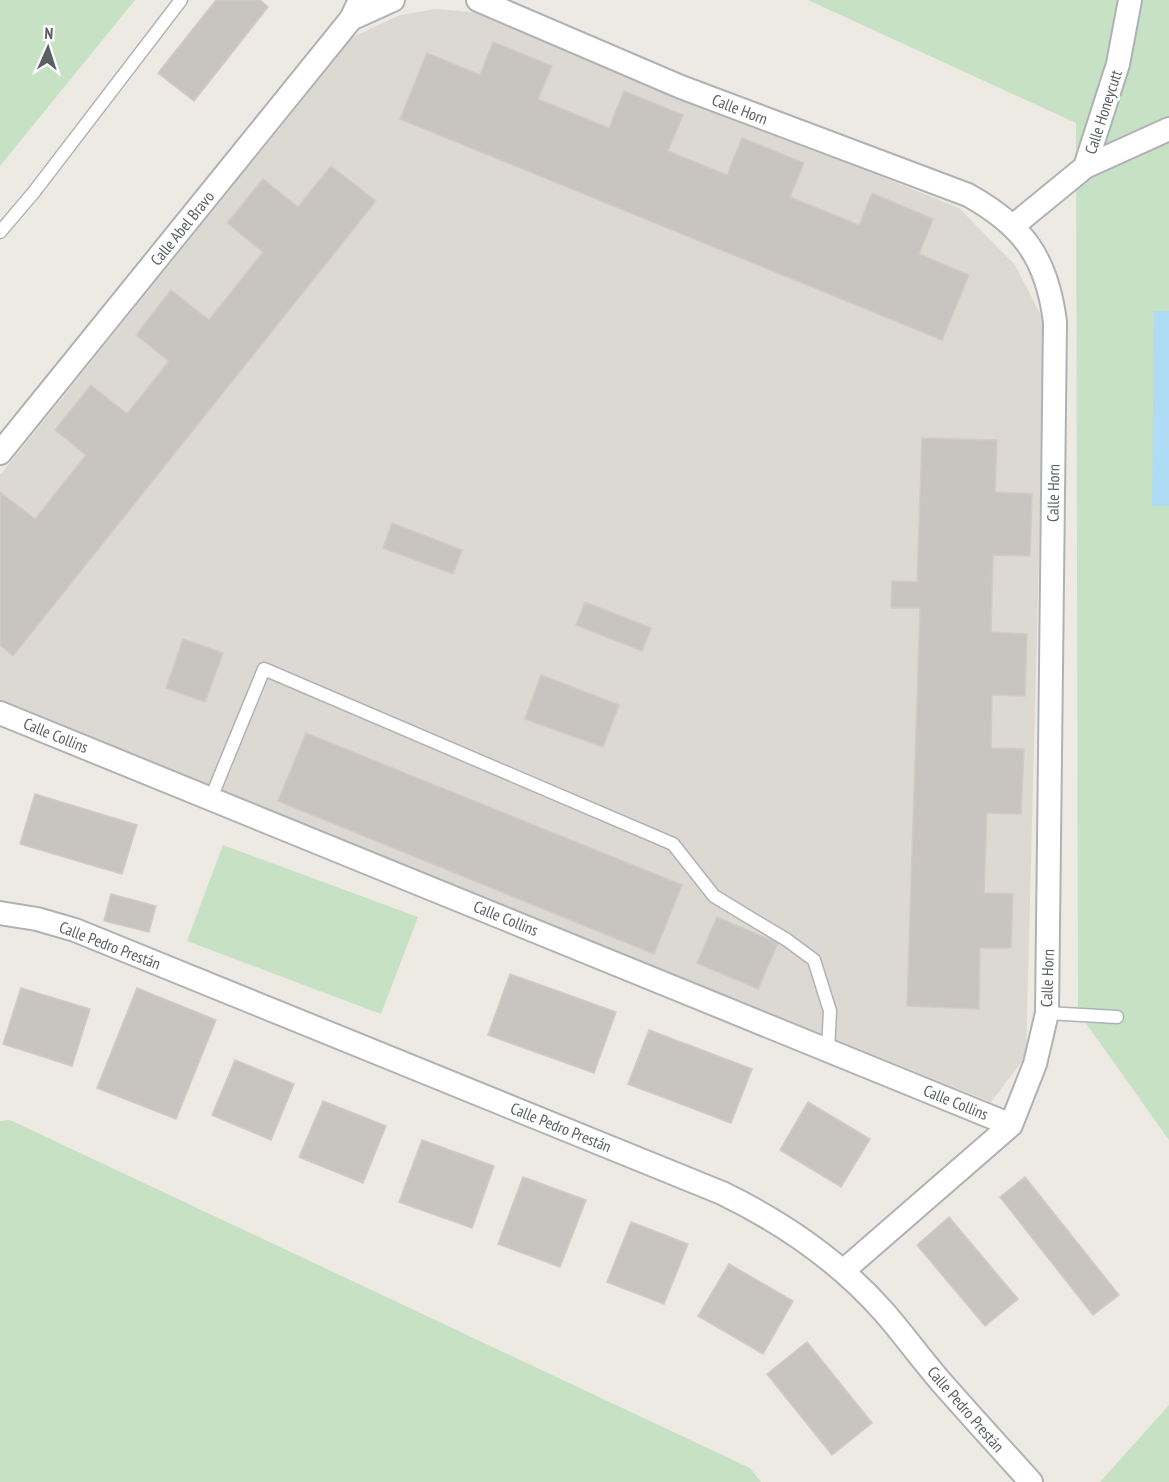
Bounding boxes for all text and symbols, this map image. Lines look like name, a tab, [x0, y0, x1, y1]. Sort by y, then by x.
north arrow	[18, 18, 78, 78]
text: N	[44, 23, 54, 43]
street label: Calle Honeycutt	[1080, 67, 1126, 157]
street label: Calle Horn	[709, 89, 771, 129]
street label: Calle Abel Bravo	[146, 187, 218, 269]
street label: Calle Horn	[1042, 464, 1064, 522]
street label: Calle Collins	[21, 713, 91, 757]
street label: Calle Collins	[471, 896, 541, 940]
street label: Calle Pedro Prestán	[56, 916, 164, 974]
street label: Calle Horn	[1036, 949, 1058, 1007]
street label: Calle Collins	[921, 1080, 991, 1124]
street label: Calle Pedro Prestán	[508, 1098, 614, 1156]
street label: Calle Pedro Prestán	[923, 1362, 1009, 1456]

